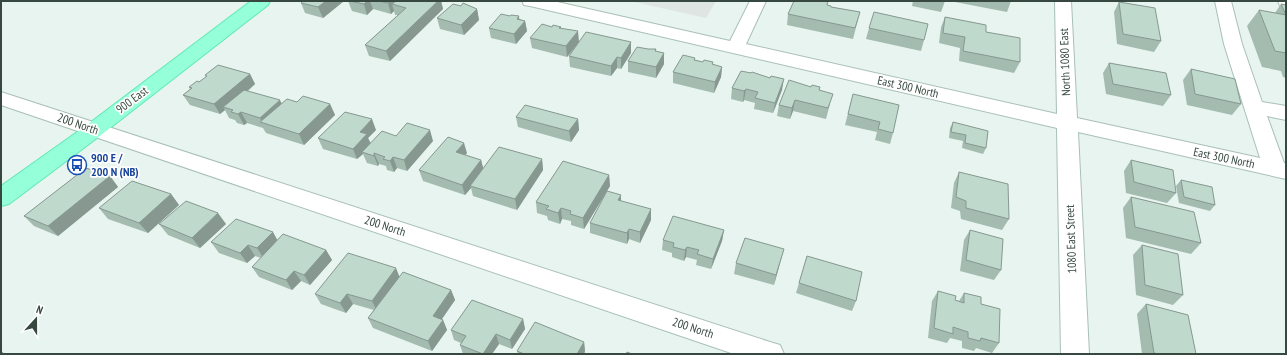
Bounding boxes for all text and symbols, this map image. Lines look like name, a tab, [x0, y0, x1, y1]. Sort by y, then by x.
street label: North 1080 East	[1056, 27, 1073, 96]
street label: East 300 North	[876, 72, 940, 101]
street label: 900 East	[113, 82, 151, 116]
street label: 200 North	[56, 110, 101, 138]
street label: East 300 North	[1192, 144, 1256, 171]
place label: 900 E / 200 N (NB)	[91, 150, 139, 179]
bus stop icon: 900 E / 200 N (NB)	[66, 154, 88, 176]
street label: 1080 East Street	[1062, 204, 1079, 274]
street label: 200 North	[363, 212, 408, 239]
north arrow	[16, 299, 56, 339]
text: N	[34, 302, 45, 317]
street label: 200 North	[671, 314, 716, 341]

